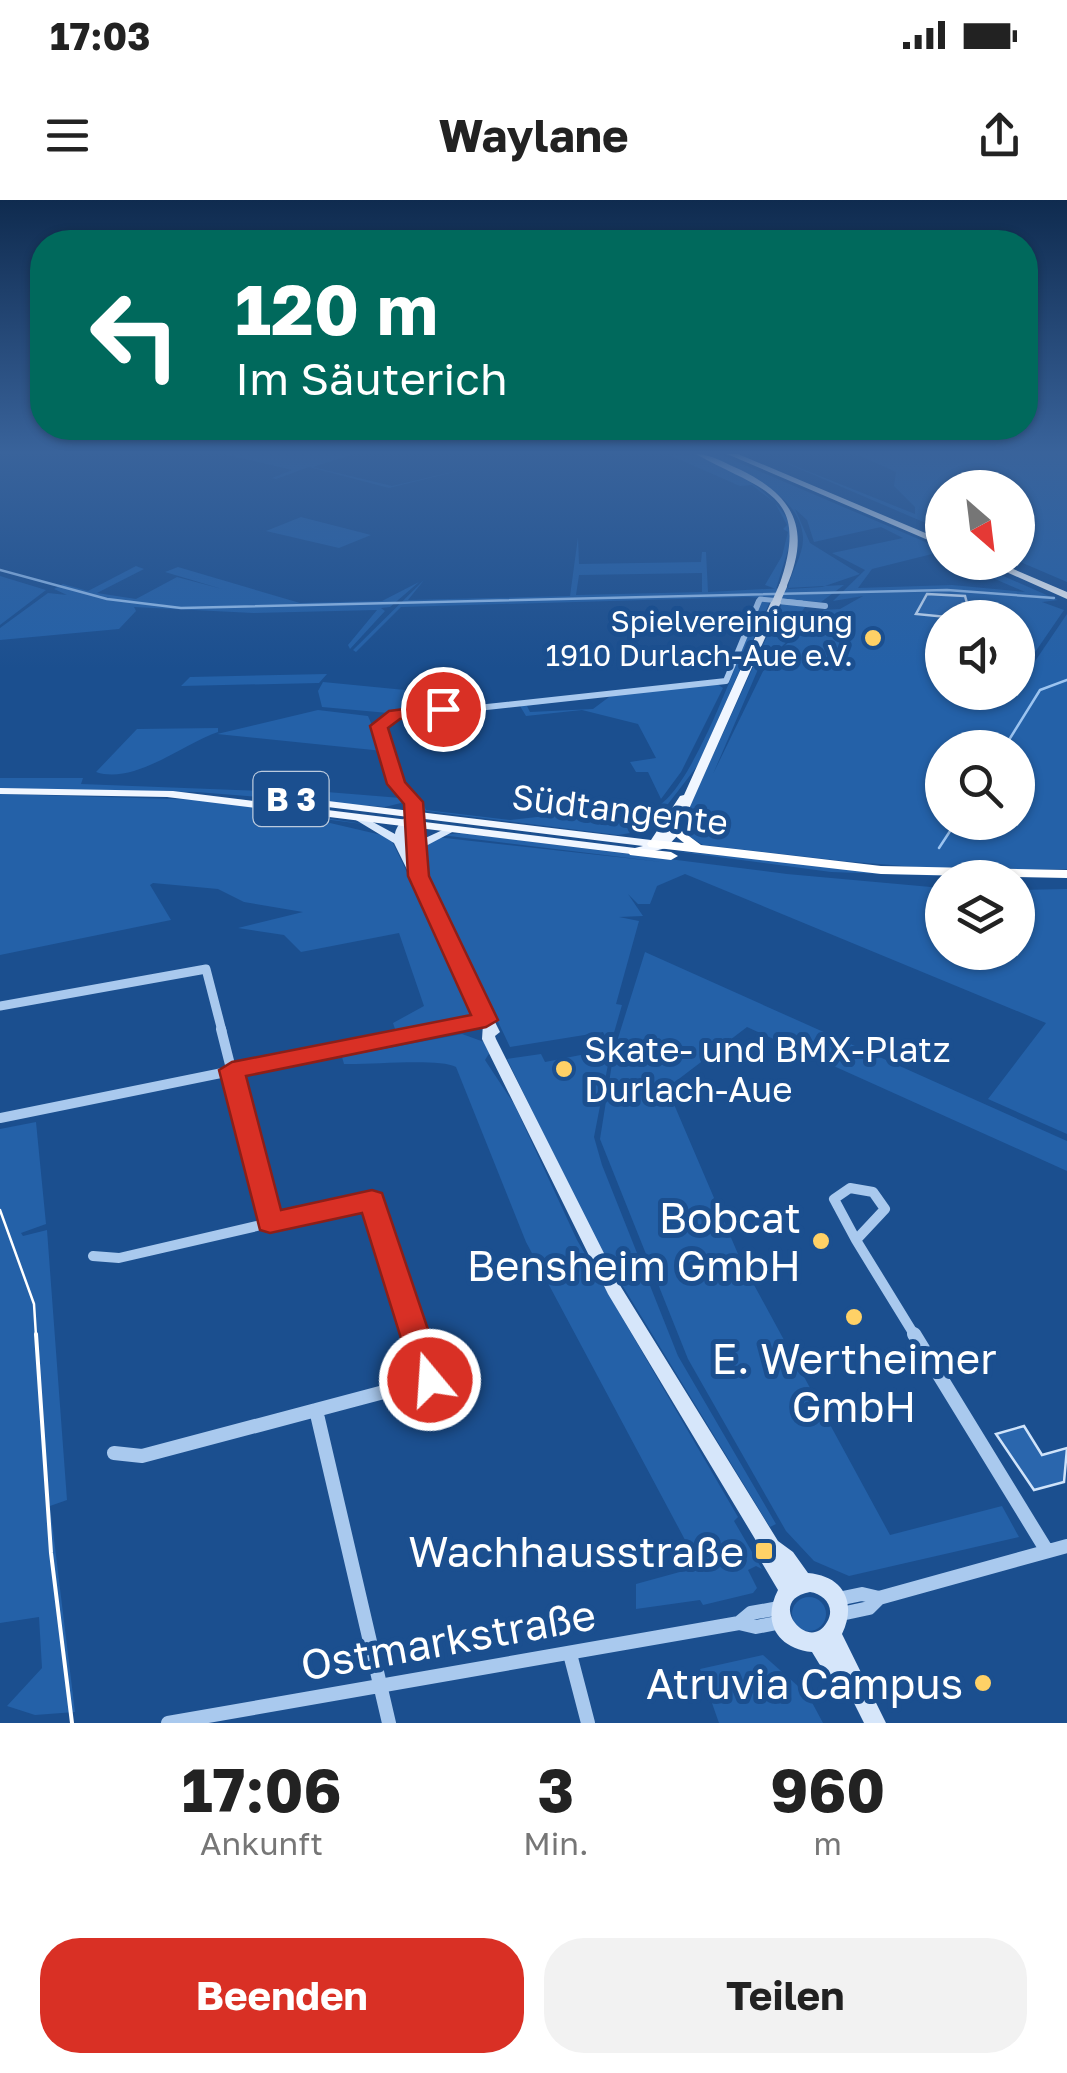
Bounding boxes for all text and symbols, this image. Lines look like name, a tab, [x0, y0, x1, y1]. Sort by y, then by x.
text: 17:03	[50, 13, 150, 58]
icon: menu	[40, 108, 95, 163]
text: Waylane	[438, 108, 629, 162]
icon: share	[972, 108, 1027, 163]
text: 120 m	[235, 266, 438, 350]
icon: left	[70, 270, 200, 400]
text: Im Säuterich	[235, 351, 508, 405]
north arrow	[925, 470, 1035, 580]
map controls	[925, 470, 1035, 970]
button: sound	[925, 600, 1035, 710]
place label: Spielvereinigung 1910 Durlach-Aue e.V.	[546, 603, 853, 673]
marker: Spielvereinigung 1910 Durlach-Aue e.V.	[862, 627, 884, 649]
pin	[401, 667, 486, 752]
icon: arrive	[416, 682, 471, 737]
button: search	[925, 730, 1035, 840]
road number: B 3	[254, 772, 328, 826]
street label: Südtangente	[509, 775, 731, 843]
button: layers	[925, 860, 1035, 970]
place label: Skate- und BMX-Platz Durlach-Aue	[584, 1028, 951, 1110]
marker: Skate- und BMX-Platz Durlach-Aue	[553, 1058, 575, 1080]
place label: Bobcat Bensheim GmbH	[467, 1192, 801, 1290]
marker: Bobcat Bensheim GmbH	[810, 1230, 832, 1252]
marker: E. Wertheimer GmbH	[843, 1306, 865, 1328]
position arrow	[378, 1328, 482, 1432]
place label: E. Wertheimer GmbH	[711, 1333, 997, 1431]
place label: Wachhausstraße	[408, 1526, 744, 1576]
marker: Wachhausstraße	[753, 1540, 775, 1562]
street label: Ostmarkstraße	[297, 1588, 599, 1690]
place label: Atruvia Campus	[646, 1658, 963, 1708]
marker: Atruvia Campus	[972, 1672, 994, 1694]
text: 17:06	[182, 1753, 342, 1825]
text: 3	[538, 1753, 574, 1825]
text: 960	[770, 1753, 885, 1825]
text: Ankunft	[200, 1824, 323, 1862]
text: Min.	[523, 1824, 589, 1862]
text: m	[814, 1824, 842, 1862]
button: Beenden	[40, 1938, 524, 2053]
button: Teilen	[544, 1938, 1027, 2053]

